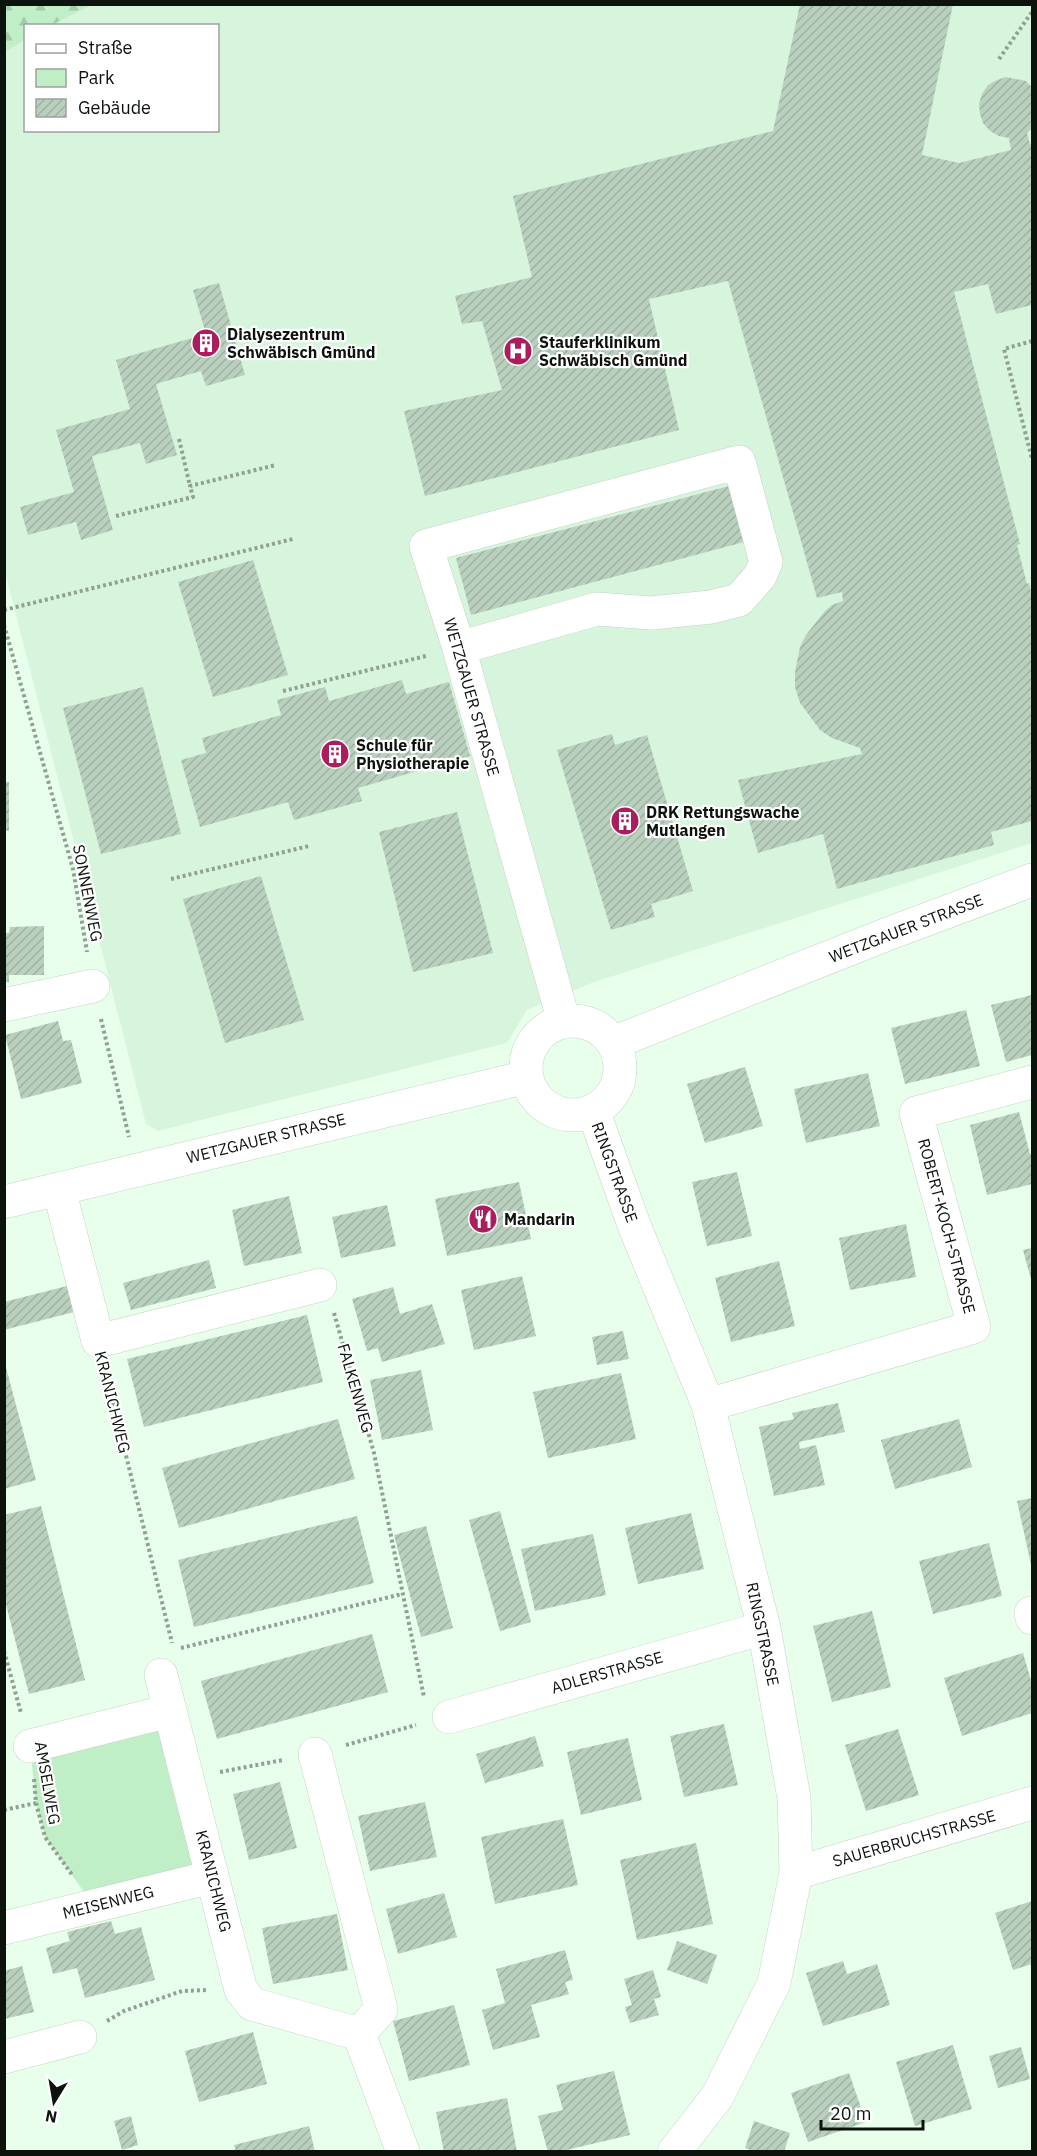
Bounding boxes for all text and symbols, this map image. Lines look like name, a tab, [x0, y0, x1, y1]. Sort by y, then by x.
legend	[24, 24, 219, 132]
text: Straße	[78, 36, 132, 59]
text: Park	[78, 66, 115, 89]
text: Gebäude	[78, 96, 151, 119]
place label: Dialysezentrum Schwäbisch Gmünd	[227, 324, 376, 362]
building icon: Dialysezentrum Schwäbisch Gmünd	[190, 327, 222, 359]
place label: Stauferklinikum Schwäbisch Gmünd	[539, 332, 688, 370]
hospital icon: Stauferklinikum Schwäbisch Gmünd	[502, 335, 534, 367]
street label: WETZGAUER STRASSE	[440, 616, 504, 778]
place label: Schule für Physiotherapie	[356, 735, 469, 773]
building icon: Schule für Physiotherapie	[319, 738, 351, 770]
place label: DRK Rettungswache Mutlangen	[646, 802, 800, 840]
building icon: DRK Rettungswache Mutlangen	[609, 805, 641, 837]
street label: SONNENWEG	[69, 843, 107, 943]
street label: WETZGAUER STRASSE	[826, 889, 986, 967]
street label: WETZGAUER STRASSE	[184, 1109, 348, 1167]
street label: RINGSTRASSE	[588, 1119, 642, 1225]
street label: ROBERT-KOCH-STRASSE	[914, 1136, 980, 1316]
restaurant icon: Mandarin	[467, 1203, 499, 1235]
place label: Mandarin	[504, 1209, 575, 1229]
street label: FALKENWEG	[334, 1341, 378, 1435]
street label: KRANICHWEG	[91, 1349, 135, 1455]
street label: RINGSTRASSE	[742, 1580, 784, 1688]
street label: ADLERSTRASSE	[549, 1647, 665, 1697]
street label: AMSELWEG	[31, 1740, 65, 1826]
street label: SAUERBRUCHSTRASSE	[830, 1805, 998, 1871]
street label: KRANICHWEG	[192, 1828, 236, 1934]
street label: MEISENWEG	[60, 1881, 156, 1923]
north arrow	[24, 2072, 84, 2132]
scale bar	[821, 2093, 923, 2131]
text: 20 m	[830, 2102, 872, 2125]
text: N	[44, 2106, 59, 2128]

